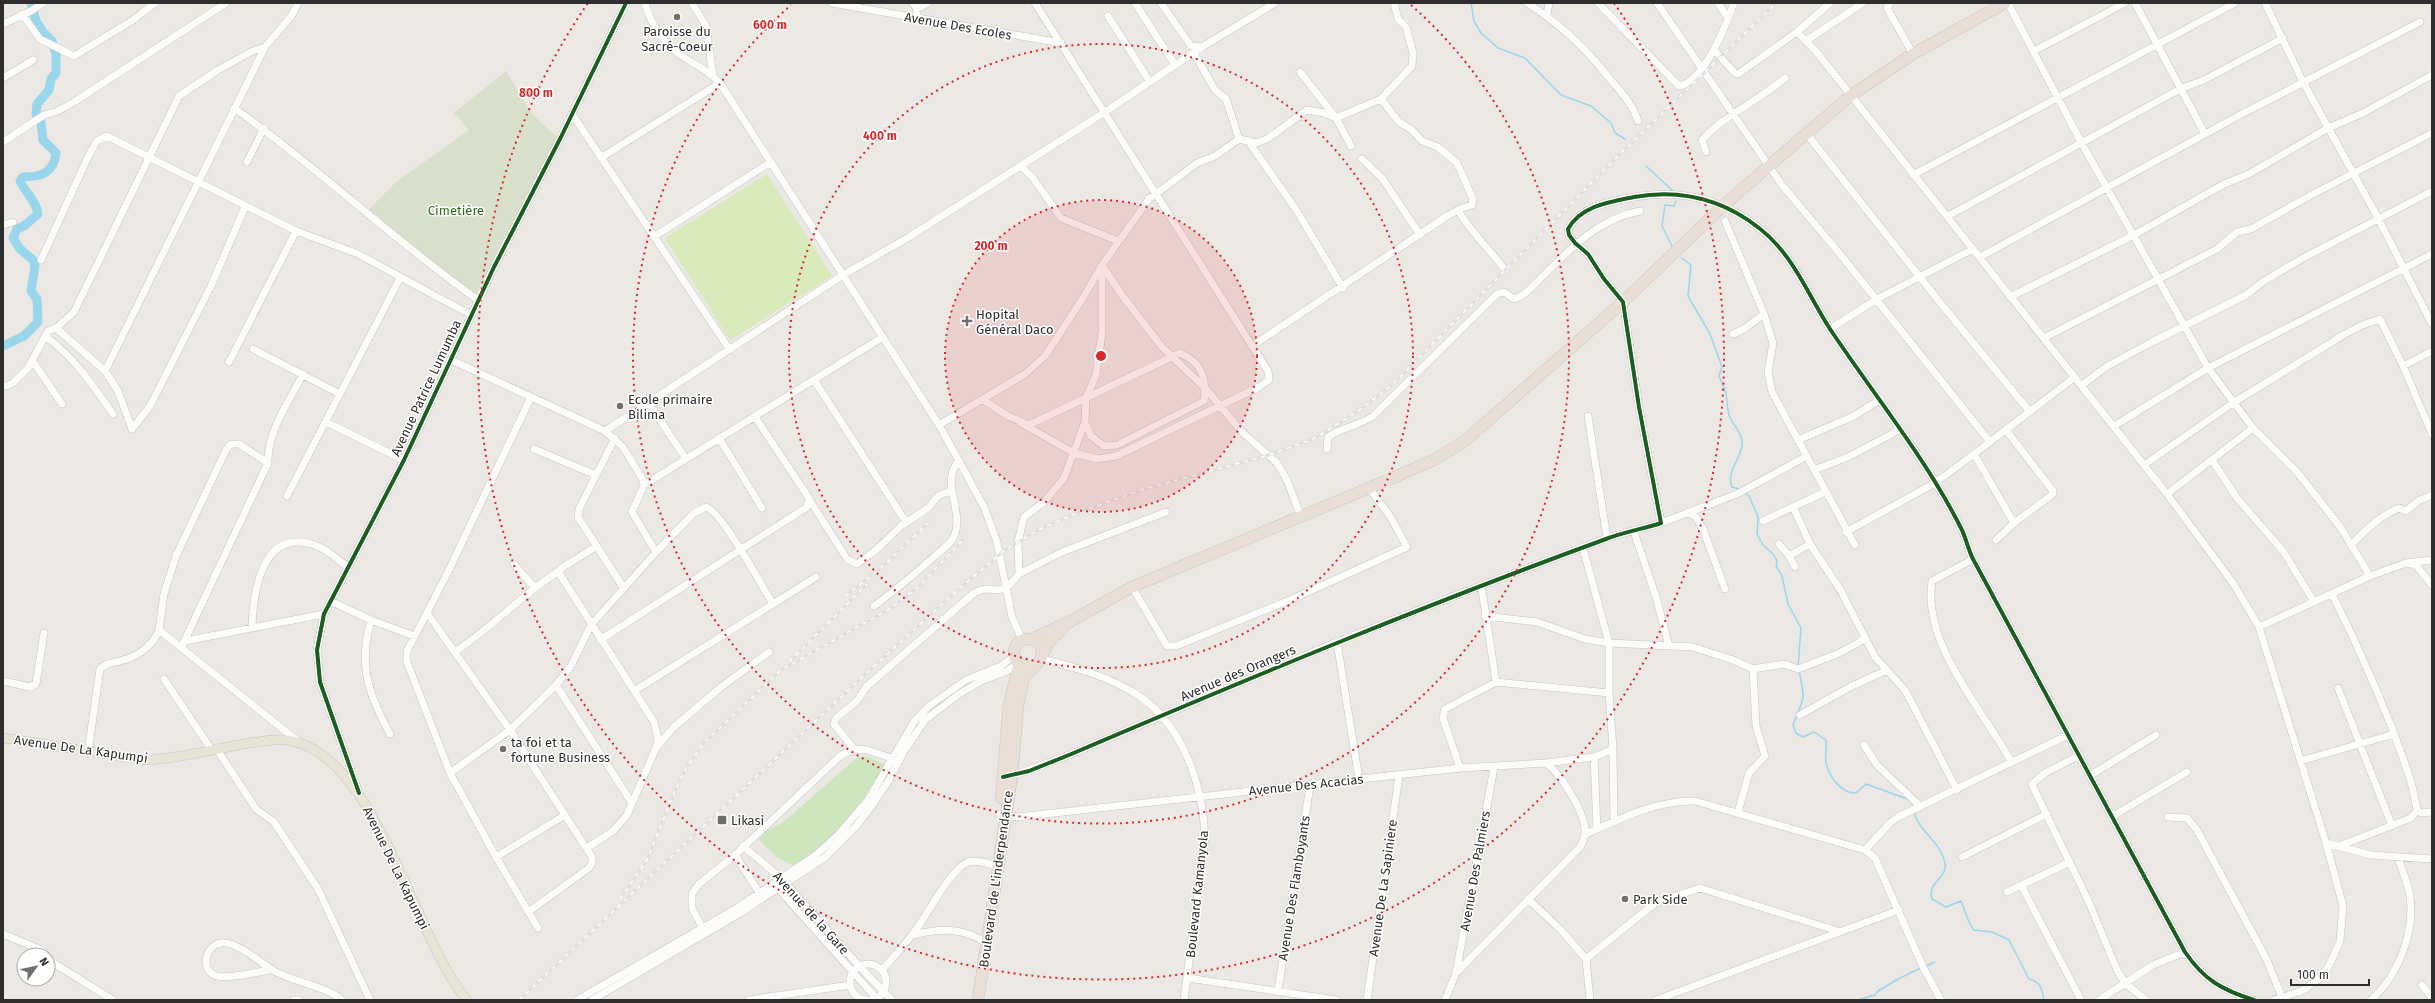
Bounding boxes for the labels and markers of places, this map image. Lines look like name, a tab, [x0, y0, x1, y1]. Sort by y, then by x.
marker: Paroisse du Sacré-Coeur	[672, 12, 682, 22]
place label: Paroisse du Sacré-Coeur	[641, 24, 713, 54]
place label: Hopital Général Daco	[976, 307, 1054, 337]
marker: Hopital Général Daco	[961, 315, 973, 327]
centre of rings	[1094, 349, 1108, 363]
place label: Ecole primaire Bilima	[628, 392, 713, 422]
marker: Ecole primaire Bilima	[615, 401, 625, 411]
place label: ta foi et ta fortune Business	[511, 735, 610, 765]
marker: ta foi et ta fortune Business	[498, 744, 508, 754]
place label: Likasi	[731, 813, 764, 828]
marker: Likasi	[716, 814, 728, 826]
place label: Park Side	[1633, 892, 1688, 907]
marker: Park Side	[1620, 894, 1630, 904]

